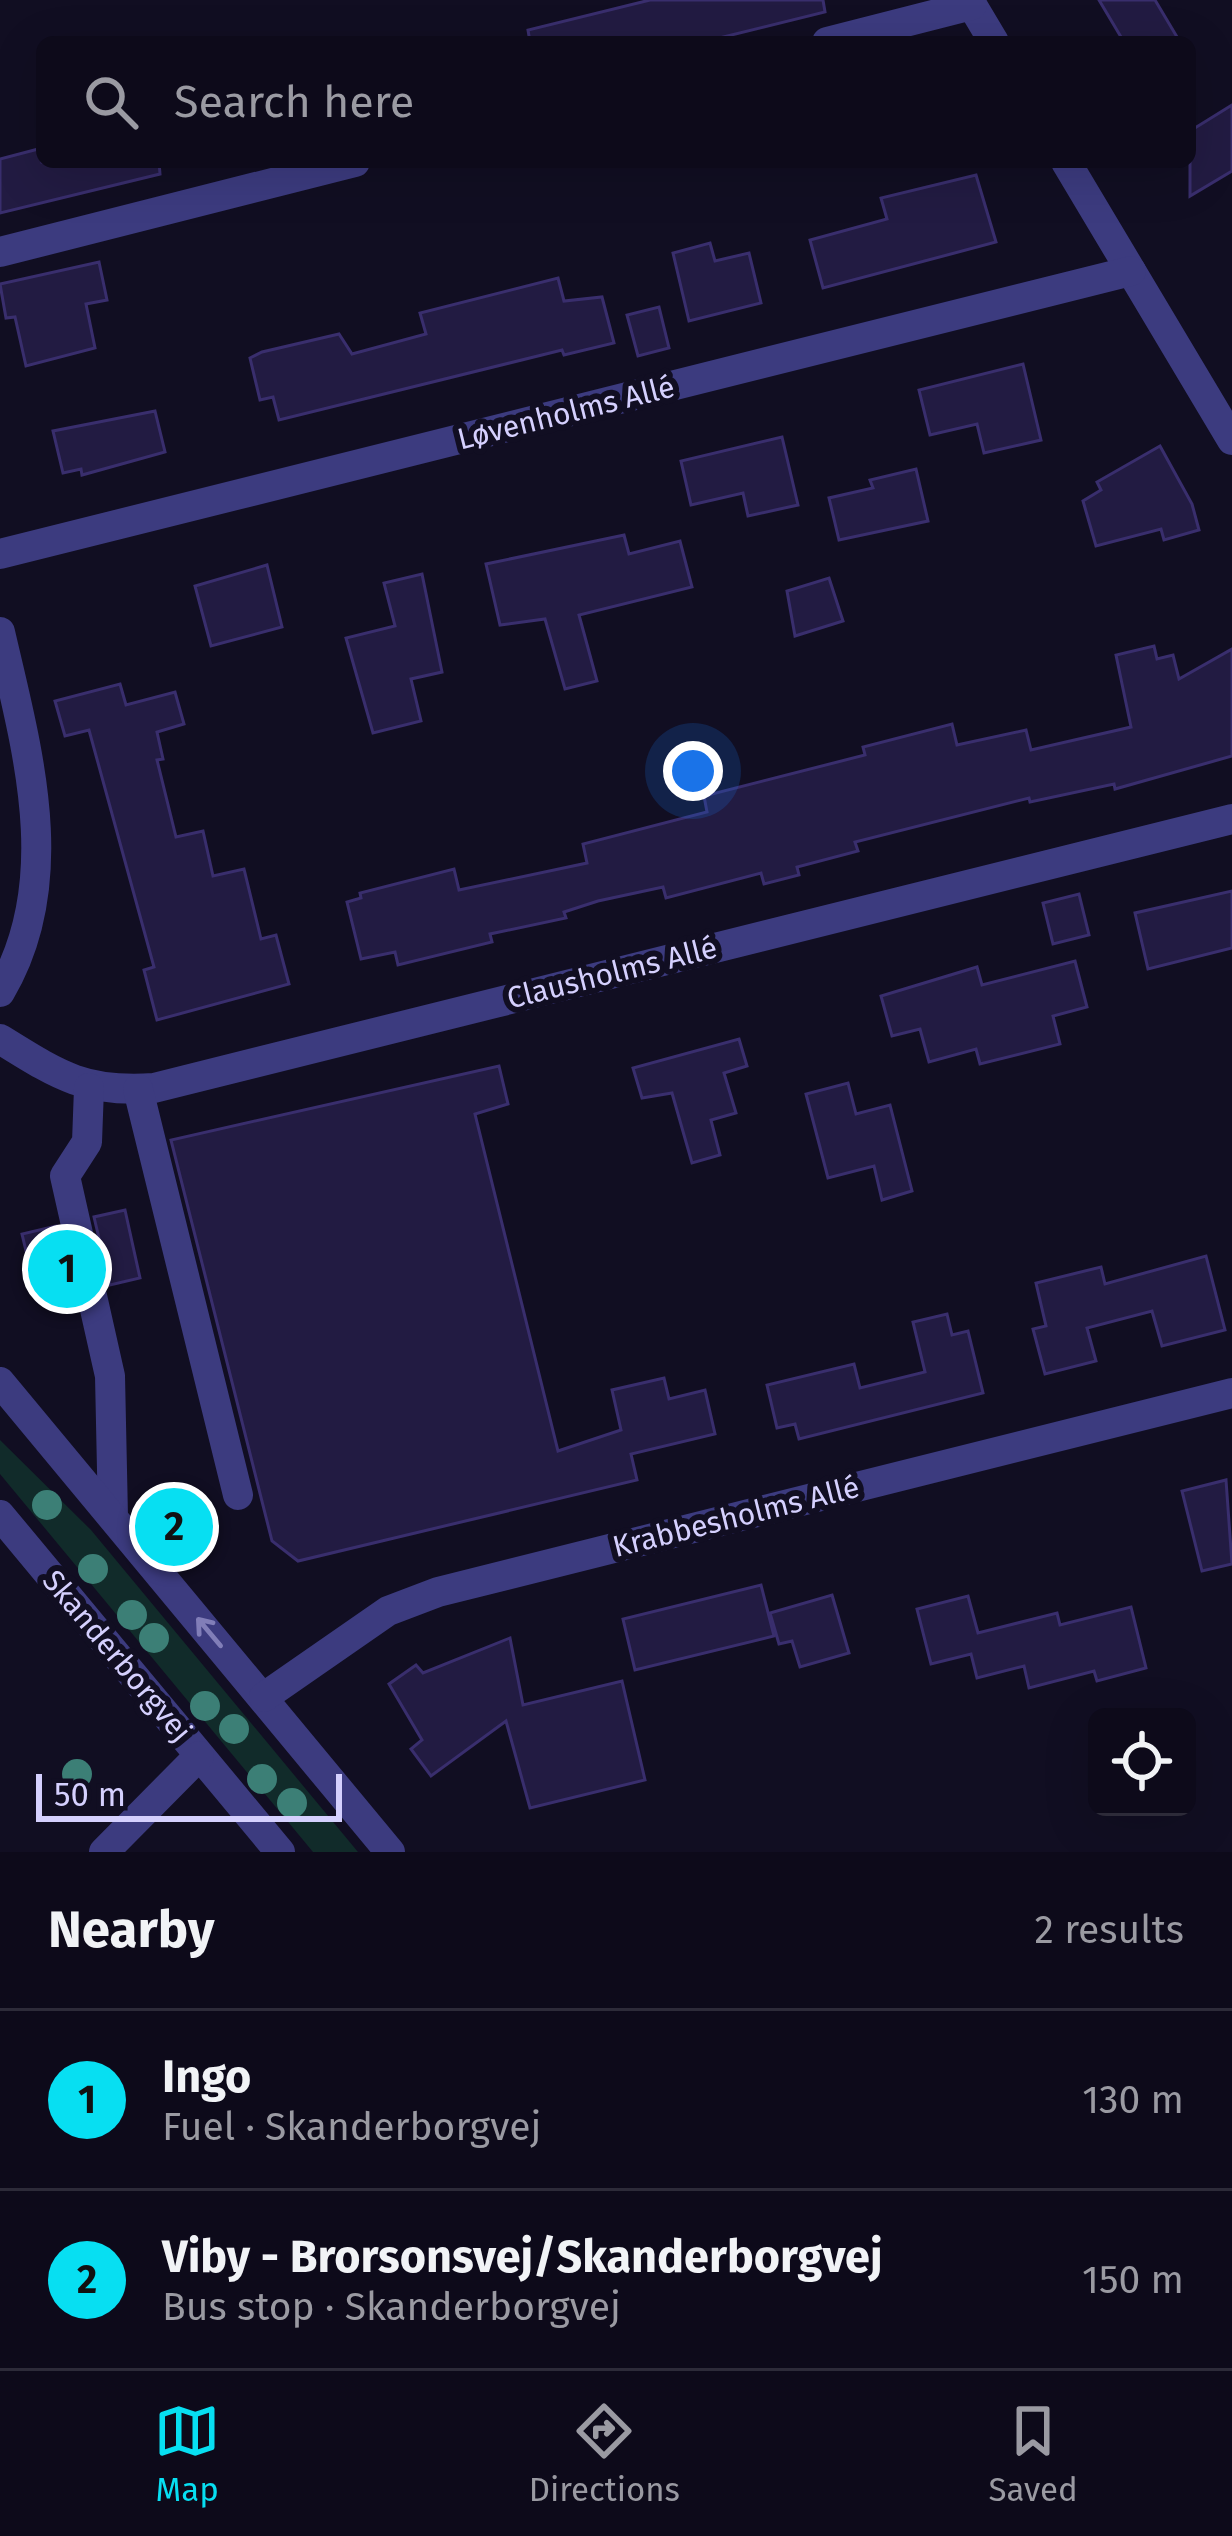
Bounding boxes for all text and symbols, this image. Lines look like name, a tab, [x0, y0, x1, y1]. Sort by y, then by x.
search box	[36, 36, 1196, 168]
icon: search	[78, 69, 144, 135]
text: Search here	[174, 75, 414, 129]
street label: Løvenholms Allé	[454, 369, 678, 457]
your location	[663, 741, 723, 801]
street label: Clausholms Allé	[503, 929, 721, 1017]
pin: 1	[28, 1224, 106, 1314]
street label: Krabbesholms Allé	[609, 1469, 863, 1565]
pin: 2	[135, 1482, 213, 1572]
street label: Skanderborgvej	[35, 1563, 199, 1749]
one-way arrow	[196, 1617, 224, 1648]
map controls	[1088, 1708, 1196, 1816]
button: locate	[1088, 1708, 1196, 1816]
scale bar	[36, 1768, 342, 1821]
text: 50 m	[54, 1775, 126, 1815]
text: Nearby	[48, 1899, 214, 1961]
text: 2 results	[1035, 1907, 1184, 1953]
text: Ingo	[162, 2050, 251, 2104]
text: 1	[78, 2077, 96, 2123]
text: 130 m	[1082, 2077, 1184, 2123]
text: Fuel · Skanderborgvej	[162, 2104, 541, 2150]
text: Viby - Brorsonsvej/Skanderborgvej	[162, 2230, 883, 2284]
text: 2	[77, 2257, 97, 2303]
text: 150 m	[1082, 2257, 1184, 2303]
text: Bus stop · Skanderborgvej	[162, 2284, 621, 2330]
tab: Map	[154, 2398, 220, 2510]
tab: Directions	[529, 2398, 680, 2510]
tab: Saved	[988, 2398, 1078, 2510]

